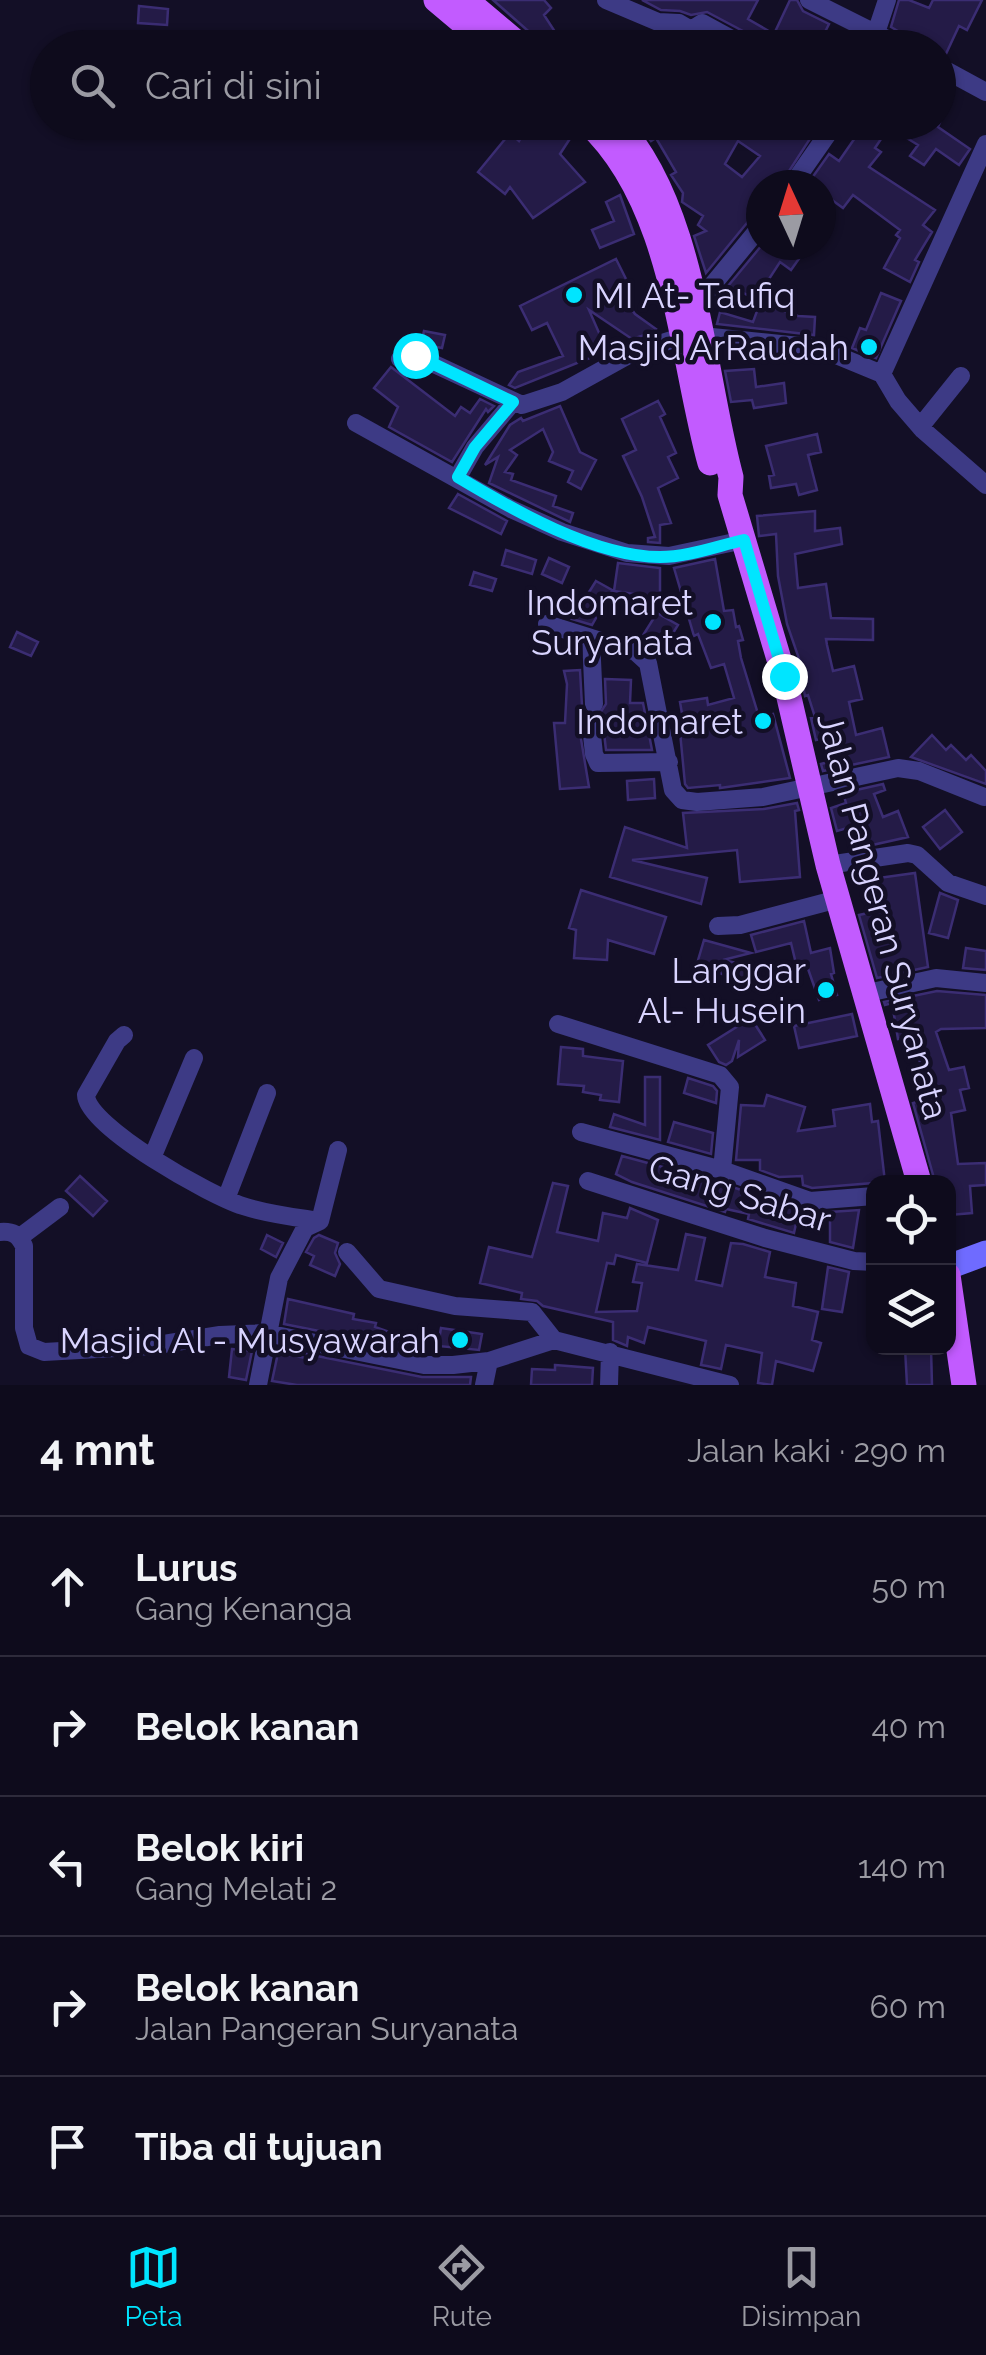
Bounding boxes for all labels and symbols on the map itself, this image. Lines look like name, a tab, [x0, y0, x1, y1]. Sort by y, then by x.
north arrow	[746, 170, 836, 260]
place label: MI At- Taufiq	[594, 275, 795, 316]
marker: MI At- Taufiq	[563, 284, 585, 306]
place label: Masjid ArRaudah	[578, 327, 849, 368]
route start	[393, 333, 439, 379]
marker: Masjid ArRaudah	[858, 336, 880, 358]
place label: Indomaret Suryanata	[526, 582, 693, 663]
marker: Indomaret Suryanata	[702, 611, 724, 633]
route end	[762, 654, 808, 700]
place label: Indomaret	[576, 701, 743, 742]
street label: Jalan Pangeran Suryanata	[809, 708, 957, 1124]
marker: Indomaret	[752, 710, 774, 732]
place label: Langgar Al- Husein	[638, 950, 806, 1031]
marker: Langgar Al- Husein	[815, 979, 837, 1001]
street label: Gang Sabar	[644, 1146, 836, 1240]
place label: Masjid Al - Musyawarah	[60, 1320, 440, 1361]
marker: Masjid Al - Musyawarah	[449, 1329, 471, 1351]

